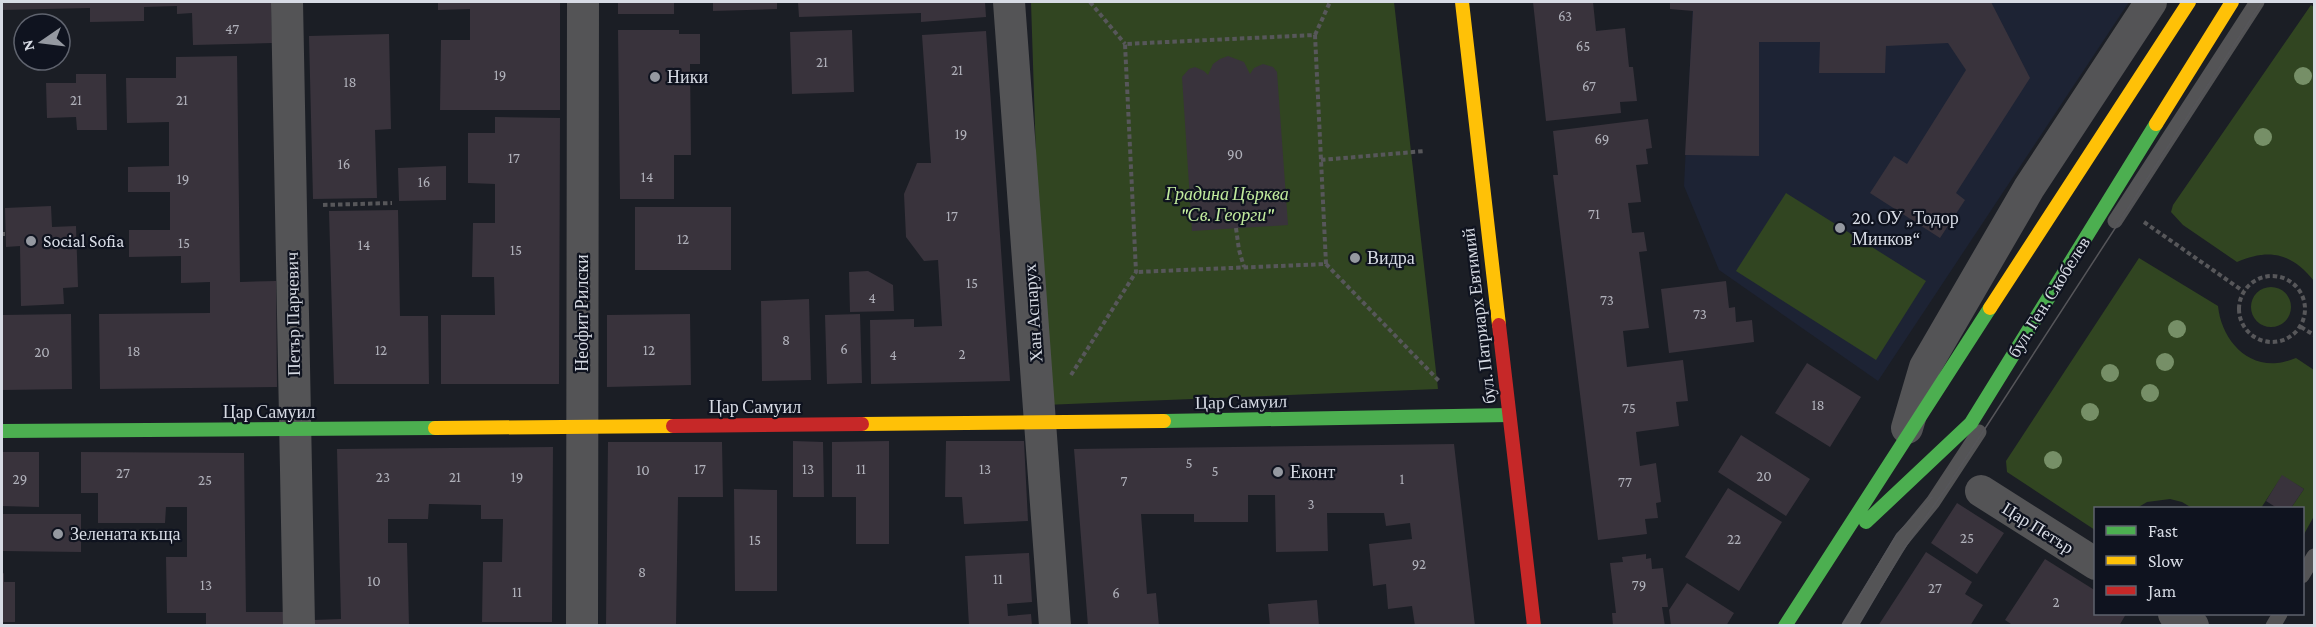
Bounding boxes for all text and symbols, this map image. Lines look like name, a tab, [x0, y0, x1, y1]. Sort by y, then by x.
house number: 63	[1558, 8, 1572, 24]
north arrow	[12, 12, 72, 72]
house number: 47	[225, 21, 239, 37]
text: N	[18, 38, 37, 53]
house number: 65	[1576, 38, 1590, 54]
house number: 21	[816, 54, 828, 70]
house number: 21	[951, 62, 963, 78]
house number: 19	[494, 67, 506, 83]
place label: Ники	[667, 67, 708, 87]
marker: Ники	[648, 70, 662, 84]
house number: 18	[343, 74, 357, 90]
house number: 67	[1582, 78, 1596, 94]
house number: 21	[70, 92, 82, 108]
house number: 21	[176, 92, 188, 108]
house number: 19	[955, 126, 967, 142]
house number: 69	[1595, 131, 1609, 147]
house number: 90	[1227, 146, 1243, 162]
house number: 17	[508, 150, 520, 166]
house number: 16	[338, 156, 350, 172]
house number: 14	[641, 169, 653, 185]
house number: 19	[177, 171, 189, 187]
house number: 16	[418, 174, 430, 190]
park label: Градина Църква "Св. Георги"	[1164, 184, 1289, 225]
house number: 71	[1588, 206, 1600, 222]
house number: 17	[946, 208, 958, 224]
place label: 20. ОУ „Тодор Минков“	[1852, 208, 1959, 249]
marker: 20. ОУ „Тодор Минков“	[1833, 221, 1847, 235]
street label: бул. Патриарх Евтимий	[1458, 227, 1500, 405]
place label: Social Sofia	[43, 231, 124, 251]
house number: 12	[677, 231, 689, 247]
street label: бул. Ген. Скобелев	[2004, 233, 2094, 361]
marker: Social Sofia	[24, 234, 38, 248]
house number: 15	[178, 235, 190, 251]
house number: 14	[358, 237, 370, 253]
house number: 15	[510, 242, 522, 258]
place label: Видра	[1367, 248, 1415, 268]
marker: Видра	[1348, 251, 1362, 265]
street label: Петър Парчевич	[282, 252, 304, 376]
street label: Неофит Рилски	[572, 254, 592, 372]
street label: Хан Аспарух	[1020, 263, 1046, 363]
house number: 15	[966, 275, 978, 291]
house number: 4	[868, 290, 876, 306]
house number: 73	[1600, 292, 1614, 308]
house number: 73	[1693, 306, 1707, 322]
house number: 8	[782, 332, 790, 348]
house number: 6	[840, 341, 848, 357]
house number: 12	[375, 342, 387, 358]
house number: 12	[643, 342, 655, 358]
house number: 18	[127, 343, 141, 359]
house number: 20	[34, 344, 50, 360]
house number: 2	[958, 346, 966, 362]
house number: 4	[889, 347, 897, 363]
street label: Цар Самуил	[1195, 391, 1287, 413]
street label: Цар Самуил	[709, 397, 801, 417]
house number: 18	[1811, 397, 1825, 413]
house number: 75	[1622, 400, 1636, 416]
street label: Цар Самуил	[223, 402, 315, 422]
house number: 5	[1185, 455, 1193, 471]
house number: 17	[694, 461, 706, 477]
house number: 13	[802, 461, 814, 477]
house number: 11	[856, 461, 866, 477]
house number: 13	[979, 461, 991, 477]
house number: 10	[636, 462, 650, 478]
place label: Еконт	[1290, 462, 1335, 482]
house number: 5	[1211, 463, 1219, 479]
house number: 27	[116, 465, 130, 481]
marker: Еконт	[1271, 465, 1285, 479]
house number: 20	[1756, 468, 1772, 484]
house number: 23	[376, 469, 390, 485]
house number: 21	[449, 469, 461, 485]
house number: 19	[511, 469, 523, 485]
house number: 29	[13, 471, 27, 487]
house number: 1	[1400, 471, 1405, 487]
house number: 25	[198, 472, 212, 488]
house number: 7	[1121, 473, 1128, 489]
house number: 77	[1618, 474, 1632, 490]
house number: 3	[1307, 496, 1315, 512]
street label: Цар Петър	[1999, 498, 2077, 558]
legend	[2094, 507, 2304, 615]
text: Fast	[2148, 521, 2179, 541]
place label: Зелената къща	[70, 524, 181, 544]
marker: Зелената къща	[51, 527, 65, 541]
house number: 25	[1960, 530, 1974, 546]
house number: 22	[1727, 531, 1741, 547]
house number: 15	[749, 532, 761, 548]
text: Slow	[2148, 551, 2184, 571]
house number: 92	[1412, 556, 1426, 572]
house number: 8	[638, 564, 646, 580]
house number: 11	[993, 571, 1003, 587]
house number: 10	[367, 573, 381, 589]
house number: 13	[200, 577, 212, 593]
house number: 79	[1632, 577, 1646, 593]
house number: 27	[1928, 580, 1942, 596]
text: Jam	[2146, 581, 2177, 601]
house number: 11	[512, 584, 522, 600]
house number: 6	[1112, 585, 1120, 601]
house number: 2	[2052, 594, 2060, 610]

